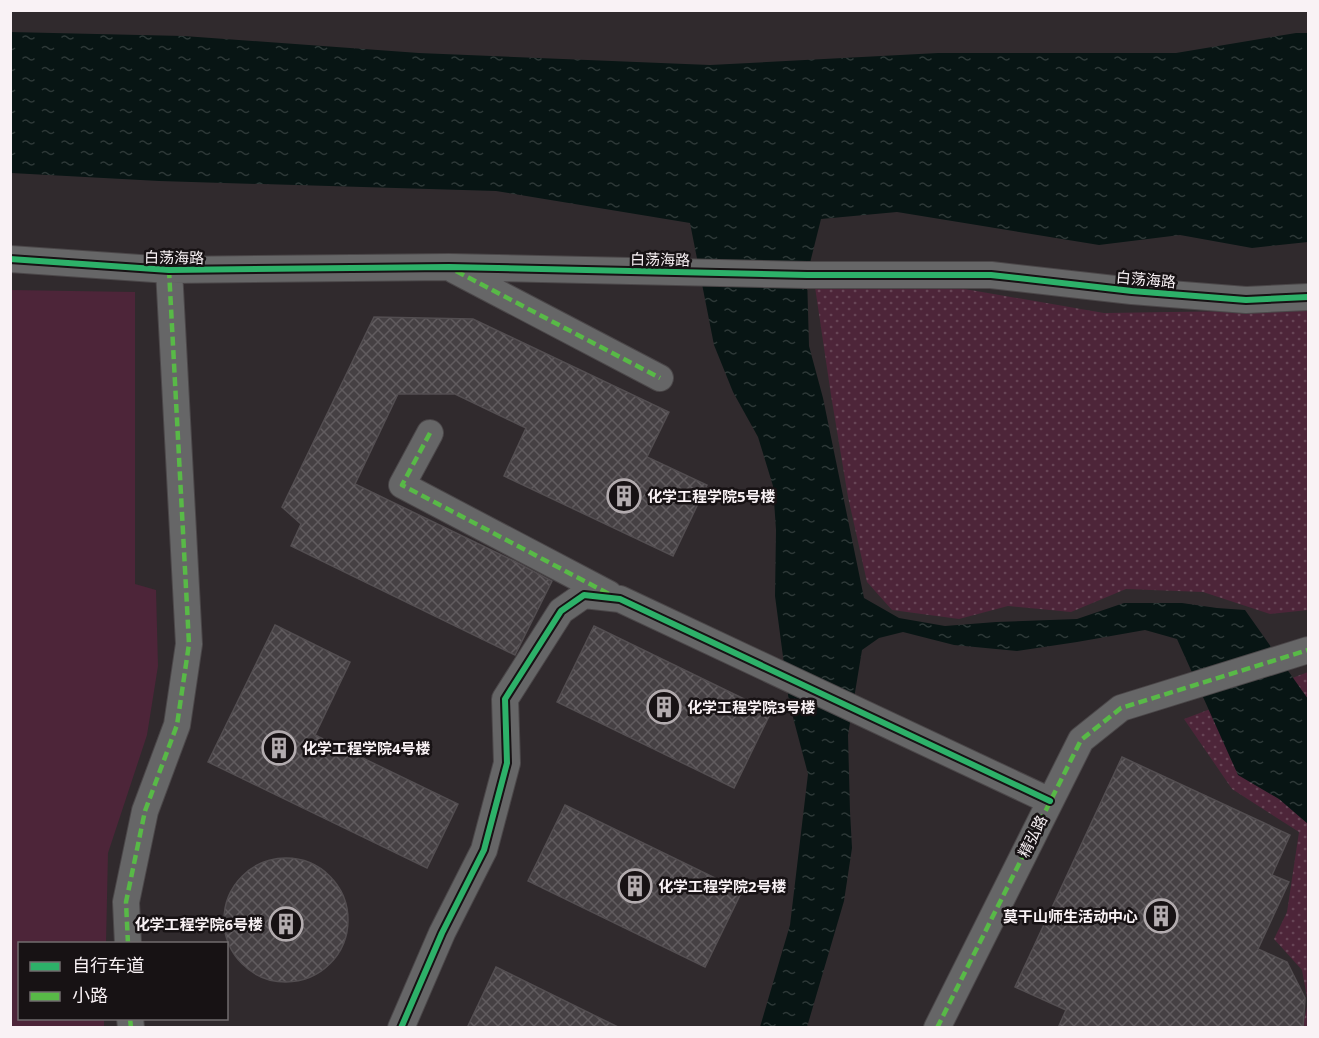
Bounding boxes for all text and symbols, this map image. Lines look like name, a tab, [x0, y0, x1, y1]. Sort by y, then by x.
street label: 白荡海路	[144, 246, 204, 268]
street label: 白荡海路	[630, 248, 690, 270]
street label: 白荡海路	[1115, 266, 1177, 292]
building icon: 化学工程学院5号楼	[606, 478, 642, 514]
place label: 化学工程学院5号楼	[647, 486, 776, 506]
building icon: 化学工程学院3号楼	[646, 689, 682, 725]
place label: 化学工程学院3号楼	[687, 697, 816, 717]
building icon: 化学工程学院4号楼	[261, 730, 297, 766]
place label: 化学工程学院4号楼	[302, 738, 431, 758]
street label: 精弘路	[1013, 811, 1051, 861]
building icon: 化学工程学院2号楼	[617, 868, 653, 904]
place label: 化学工程学院2号楼	[658, 876, 787, 896]
building icon: 莫干山师生活动中心	[1143, 898, 1179, 934]
building icon: 化学工程学院6号楼	[268, 906, 304, 942]
place label: 莫干山师生活动中心	[1003, 906, 1138, 926]
place label: 化学工程学院6号楼	[134, 914, 263, 934]
legend	[18, 942, 228, 1020]
text: 自行车道	[72, 953, 144, 977]
text: 小路	[72, 983, 108, 1007]

